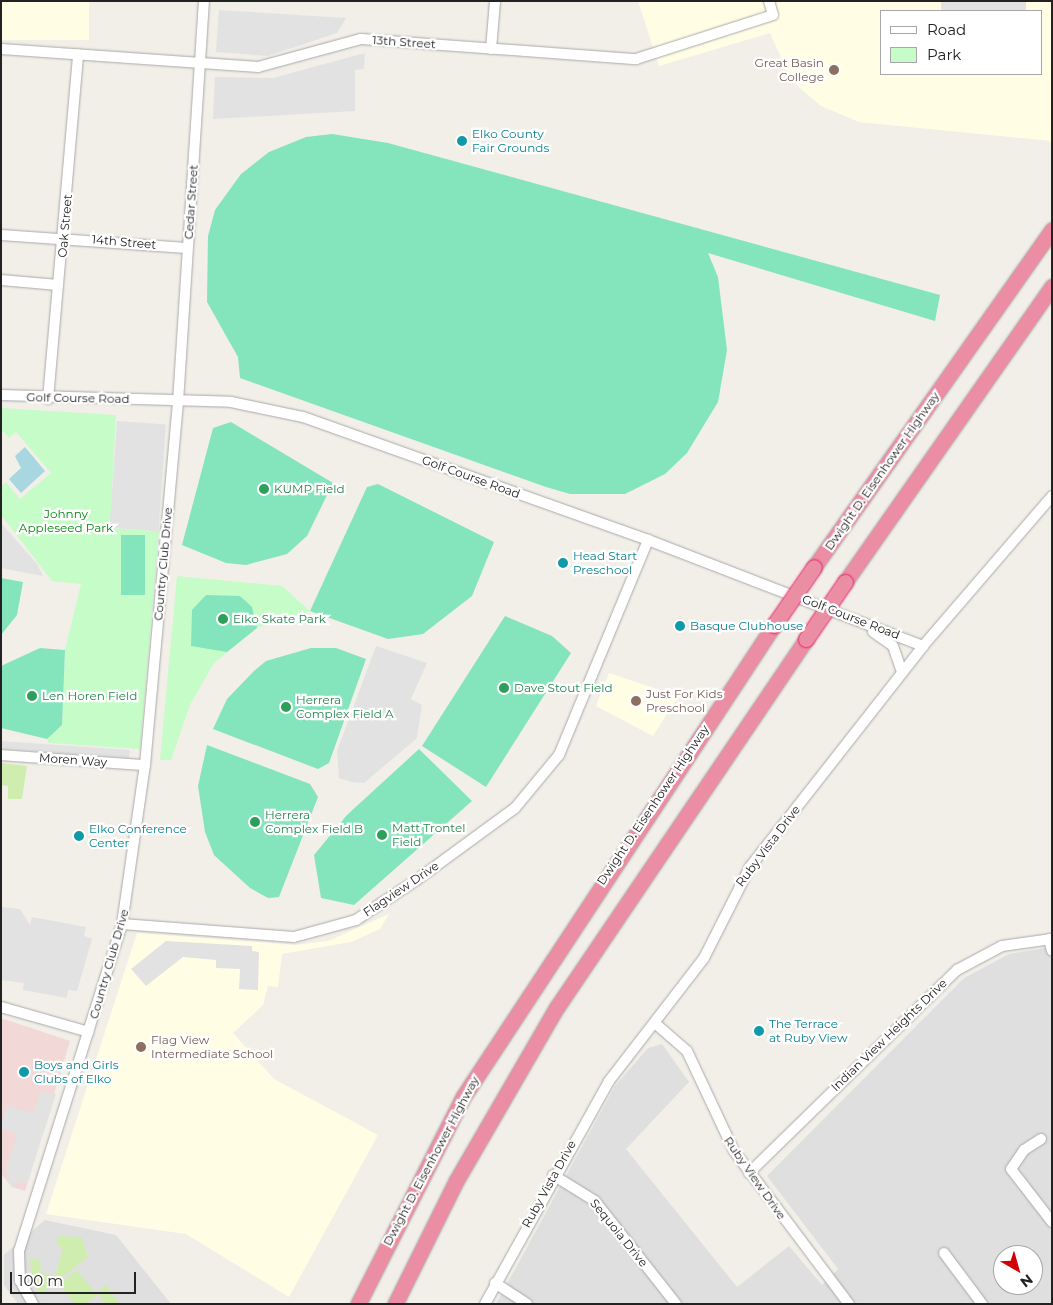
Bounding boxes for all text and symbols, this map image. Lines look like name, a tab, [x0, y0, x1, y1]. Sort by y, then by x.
legend	[880, 10, 1043, 75]
text: Road	[927, 20, 966, 39]
street label: 13th Street	[372, 33, 436, 51]
text: Park	[927, 45, 961, 64]
place label: Great Basin College	[755, 56, 824, 84]
marker: Great Basin College	[828, 64, 840, 76]
place label: Elko County Fair Grounds	[472, 127, 549, 155]
marker: Elko County Fair Grounds	[456, 135, 468, 147]
street label: Cedar Street	[181, 164, 201, 240]
street label: Oak Street	[55, 194, 75, 258]
street label: 14th Street	[91, 232, 157, 252]
street label: Dwight D. Eisenhower Highway	[822, 389, 942, 553]
street label: Golf Course Road	[26, 390, 130, 406]
street label: Golf Course Road	[420, 453, 522, 501]
place label: KUMP Field	[274, 482, 345, 496]
marker: KUMP Field	[258, 483, 270, 495]
park label: Johnny Appleseed Park	[19, 507, 113, 535]
street label: Country Club Drive	[151, 507, 175, 621]
place label: Head Start Preschool	[573, 549, 637, 577]
marker: Head Start Preschool	[557, 557, 569, 569]
street label: Golf Course Road	[800, 592, 902, 642]
place label: Elko Skate Park	[233, 612, 326, 626]
marker: Elko Skate Park	[217, 613, 229, 625]
place label: Basque Clubhouse	[690, 619, 803, 633]
marker: Basque Clubhouse	[674, 620, 686, 632]
place label: Dave Stout Field	[514, 681, 613, 695]
marker: Dave Stout Field	[498, 682, 510, 694]
place label: Just For Kids Preschool	[646, 687, 723, 715]
place label: Len Horen Field	[42, 689, 137, 703]
marker: Len Horen Field	[26, 690, 38, 702]
place label: Herrera Complex Field A	[296, 693, 394, 721]
marker: Just For Kids Preschool	[630, 695, 642, 707]
marker: Herrera Complex Field A	[280, 701, 292, 713]
street label: Dwight D. Eisenhower Highway	[594, 722, 712, 888]
street label: Moren Way	[38, 750, 108, 770]
street label: Ruby Vista Drive	[733, 803, 803, 889]
place label: Herrera Complex Field B	[265, 808, 363, 836]
marker: Herrera Complex Field B	[249, 816, 261, 828]
place label: Matt Trontel Field	[392, 821, 465, 849]
place label: Elko Conference Center	[89, 822, 187, 850]
marker: Matt Trontel Field	[376, 829, 388, 841]
marker: Elko Conference Center	[73, 830, 85, 842]
street label: Flagview Drive	[360, 858, 442, 920]
street label: Country Club Drive	[86, 907, 132, 1021]
street label: Indian View Heights Drive	[828, 976, 950, 1094]
place label: The Terrace at Ruby View	[769, 1017, 848, 1045]
marker: The Terrace at Ruby View	[753, 1025, 765, 1037]
place label: Flag View Intermediate School	[151, 1033, 273, 1061]
marker: Flag View Intermediate School	[135, 1041, 147, 1053]
place label: Boys and Girls Clubs of Elko	[34, 1058, 119, 1086]
marker: Boys and Girls Clubs of Elko	[18, 1066, 30, 1078]
street label: Dwight D. Eisenhower Highway	[380, 1074, 482, 1248]
street label: Ruby View Drive	[721, 1134, 789, 1222]
street label: Ruby Vista Drive	[519, 1138, 579, 1230]
street label: Sequoia Drive	[587, 1196, 651, 1270]
north arrow	[993, 1245, 1043, 1295]
scale bar	[12, 1262, 139, 1294]
text: N	[1017, 1270, 1037, 1292]
text: 100 m	[18, 1271, 63, 1290]

